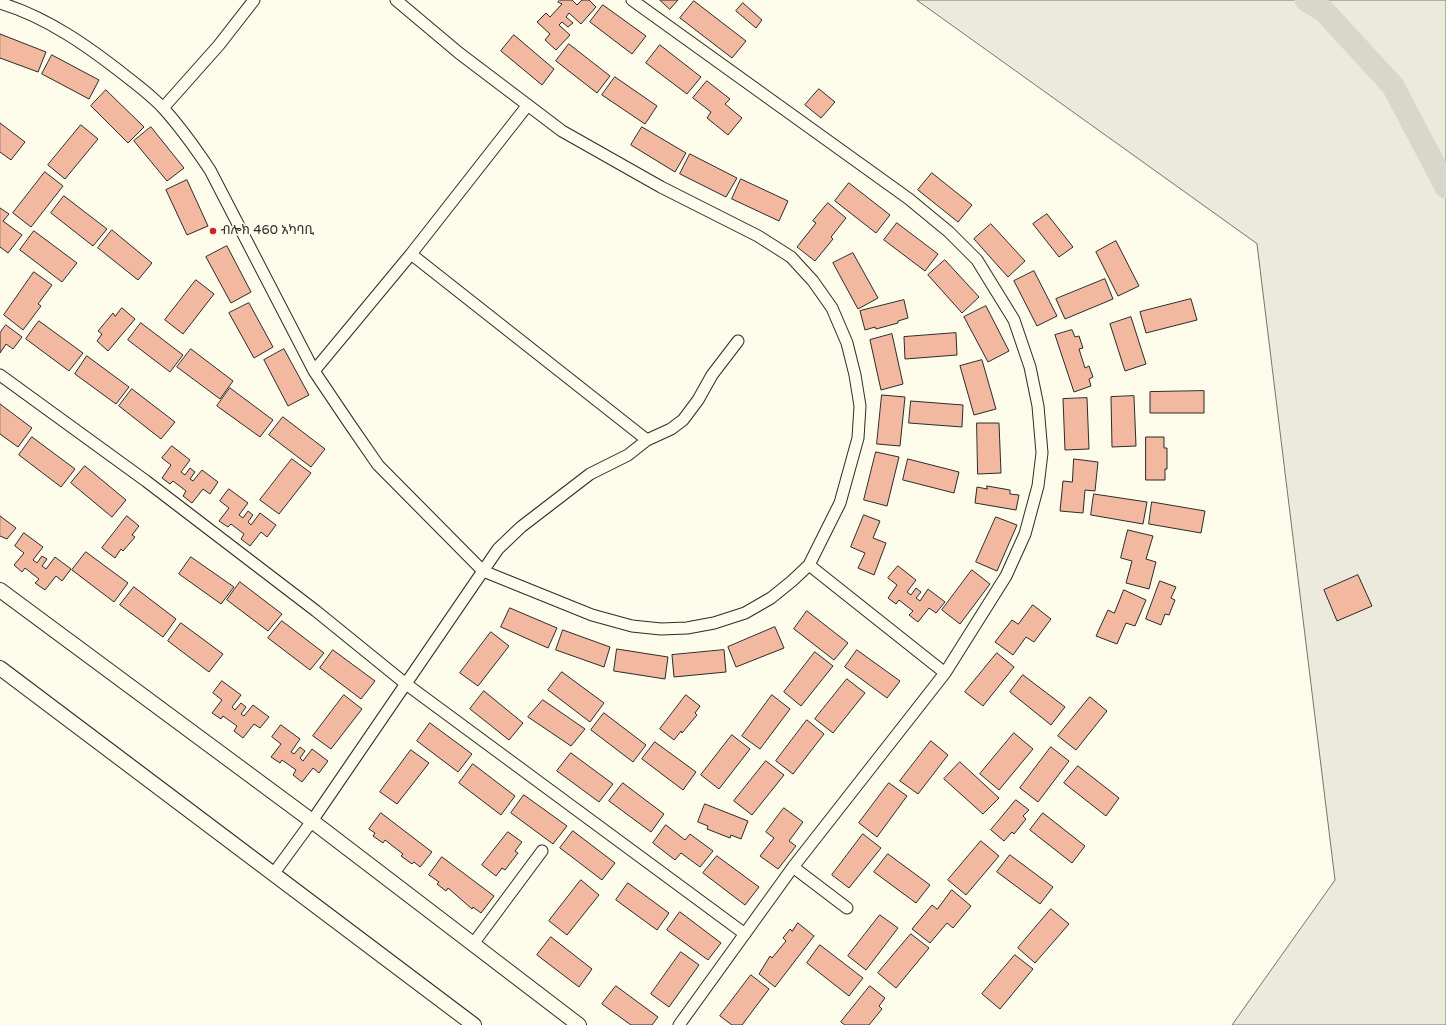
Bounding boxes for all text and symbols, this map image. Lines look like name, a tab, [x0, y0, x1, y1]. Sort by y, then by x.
place label: ብሎክ 460 አካባቢ	[221, 223, 314, 239]
marker: ብሎክ 460 አካባቢ	[208, 226, 218, 236]

